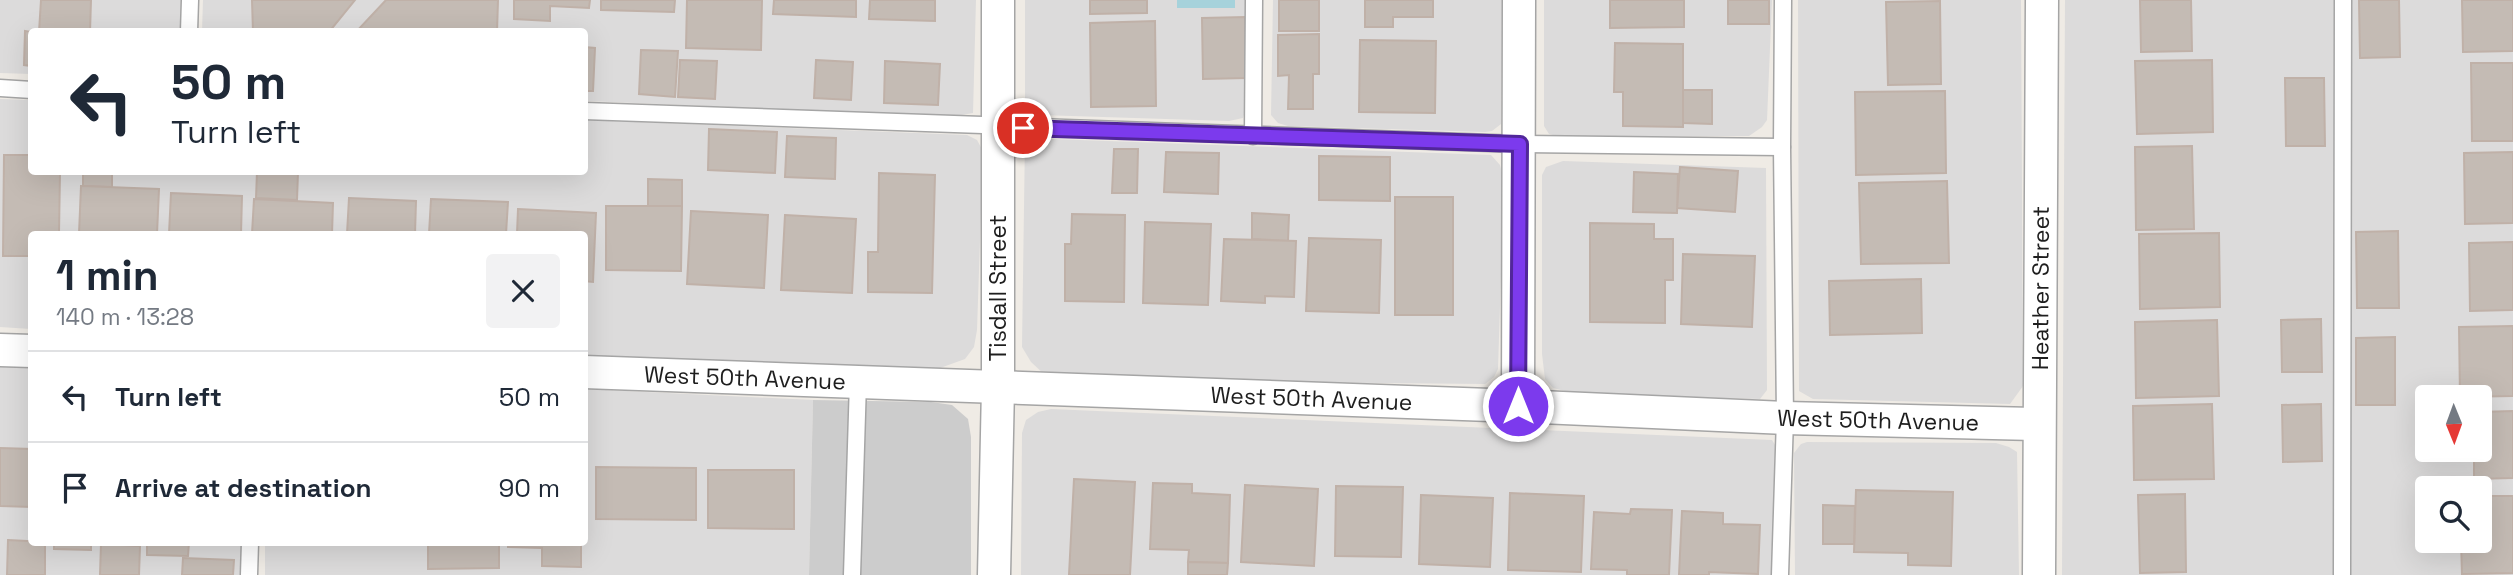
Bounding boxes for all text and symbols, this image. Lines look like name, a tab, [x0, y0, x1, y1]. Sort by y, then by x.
text: 50 m	[171, 51, 286, 113]
icon: left	[56, 56, 147, 147]
pin	[993, 98, 1053, 158]
icon: arrive	[1004, 109, 1042, 147]
text: Turn left	[171, 112, 301, 152]
street label: Heather Street	[2025, 206, 2056, 370]
street label: Tisdall Street	[983, 215, 1013, 361]
text: 1 min	[56, 249, 159, 302]
button: close	[486, 254, 560, 328]
text: 140 m · 13:28	[56, 302, 194, 332]
street label: West 50th Avenue	[643, 359, 846, 397]
position arrow	[1481, 369, 1555, 443]
icon: left	[56, 378, 94, 416]
text: Turn left	[115, 380, 222, 414]
text: 50 m	[499, 380, 560, 414]
street label: West 50th Avenue	[1210, 380, 1413, 417]
north arrow	[2415, 385, 2492, 462]
map controls	[2415, 385, 2492, 553]
street label: West 50th Avenue	[1777, 403, 1979, 438]
icon: arrive	[56, 469, 94, 507]
text: Arrive at destination	[115, 471, 372, 505]
text: 90 m	[498, 471, 560, 505]
button: search	[2415, 476, 2492, 553]

